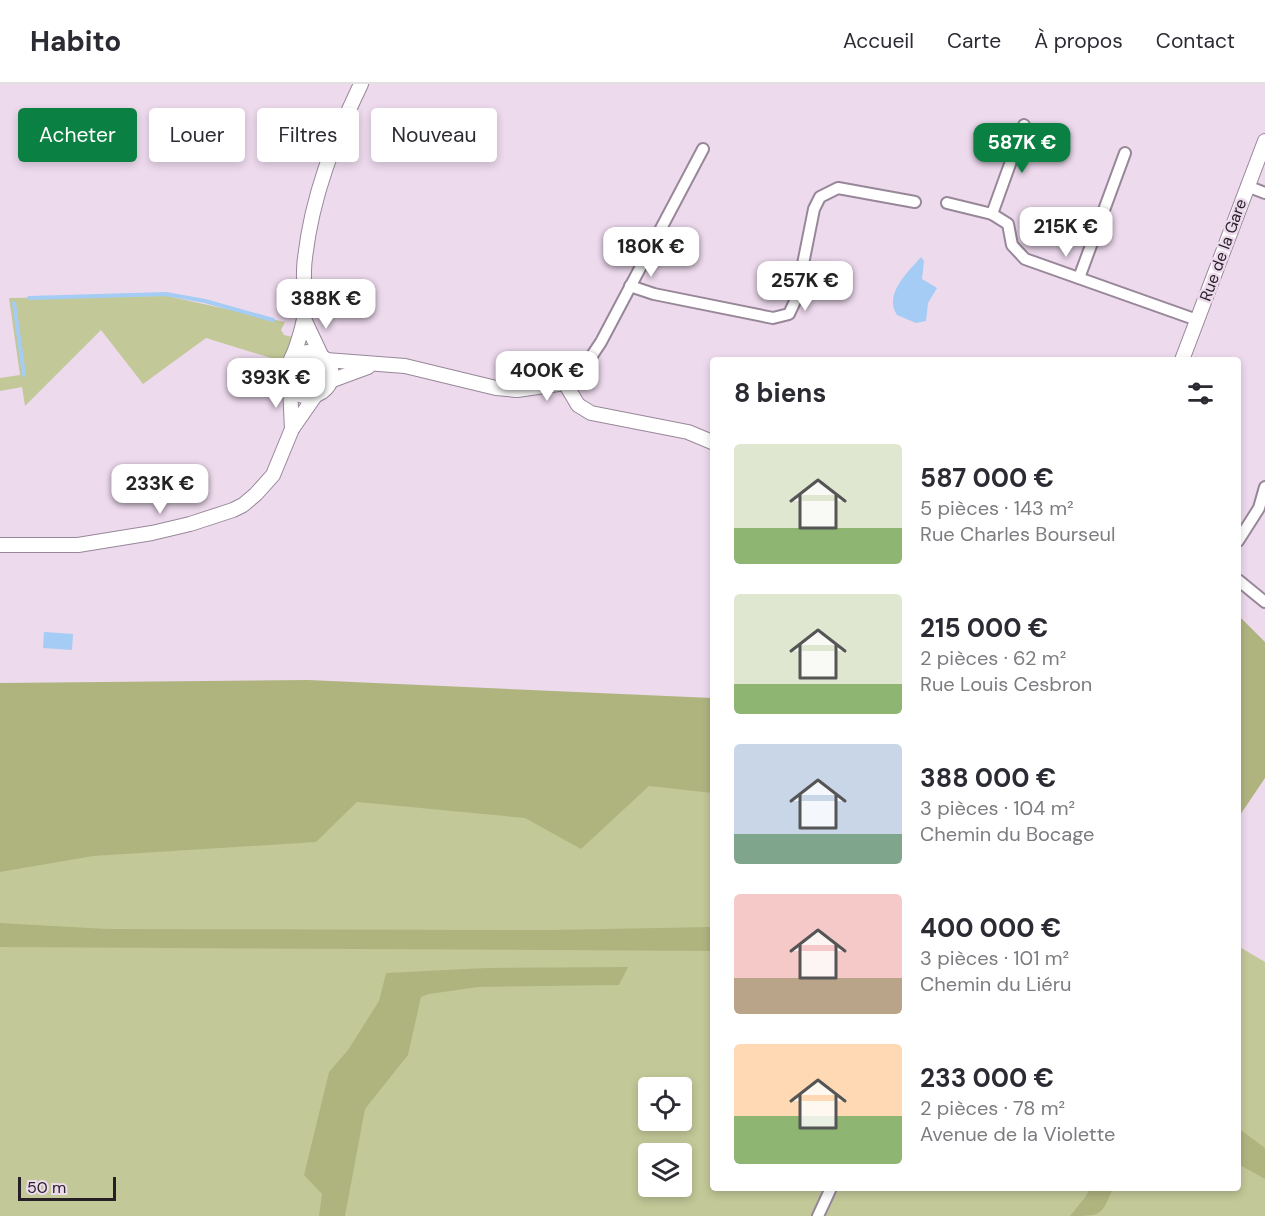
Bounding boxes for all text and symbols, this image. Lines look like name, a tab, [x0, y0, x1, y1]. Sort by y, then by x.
text: Habito	[30, 23, 121, 60]
text: Accueil	[843, 27, 914, 55]
text: Carte	[947, 27, 1001, 55]
text: À propos	[1034, 27, 1123, 55]
text: Contact	[1156, 27, 1235, 55]
chip: Acheter	[18, 108, 137, 162]
chip: Louer	[149, 108, 245, 162]
chip: Filtres	[257, 108, 359, 162]
chip: Nouveau	[371, 108, 497, 162]
pin: 587K €	[973, 123, 1071, 174]
text: 587K €	[987, 129, 1057, 155]
street label: Rue de la Gare	[1195, 196, 1251, 304]
pin: 215K €	[1017, 207, 1115, 258]
text: 215K €	[1034, 213, 1098, 239]
pin: 180K €	[602, 227, 700, 278]
text: 180K €	[617, 233, 685, 259]
pin: 257K €	[756, 261, 854, 312]
text: 257K €	[771, 267, 839, 293]
pin: 388K €	[277, 279, 375, 330]
text: 388K €	[291, 285, 361, 311]
pin: 400K €	[498, 351, 596, 402]
text: 400K €	[510, 357, 584, 383]
pin: 393K €	[227, 358, 325, 409]
text: 393K €	[241, 364, 311, 390]
text: 8 biens	[734, 376, 826, 410]
icon: filters	[1184, 377, 1217, 410]
text: 587 000 €	[920, 461, 1054, 495]
pin: 233K €	[111, 464, 209, 515]
icon: home	[782, 468, 854, 540]
text: 233K €	[125, 470, 195, 496]
text: 5 pièces · 143 m²	[920, 495, 1074, 521]
text: Rue Charles Bourseul	[920, 521, 1115, 547]
text: 215 000 €	[920, 611, 1048, 645]
icon: home	[782, 618, 854, 690]
text: 2 pièces · 62 m²	[920, 645, 1066, 671]
text: Rue Louis Cesbron	[920, 671, 1092, 697]
text: 388 000 €	[920, 761, 1056, 795]
icon: home	[782, 768, 854, 840]
text: 3 pièces · 104 m²	[920, 795, 1075, 821]
text: Chemin du Bocage	[920, 821, 1094, 847]
text: 400 000 €	[920, 911, 1061, 945]
icon: home	[782, 918, 854, 990]
text: 3 pièces · 101 m²	[920, 945, 1069, 971]
text: Chemin du Liéru	[920, 971, 1072, 997]
text: 233 000 €	[920, 1061, 1054, 1095]
icon: home	[782, 1068, 854, 1140]
map controls	[638, 1077, 692, 1197]
button: locate	[638, 1077, 692, 1131]
text: 2 pièces · 78 m²	[920, 1095, 1065, 1121]
text: Avenue de la Violette	[920, 1121, 1115, 1147]
button: layers	[638, 1143, 692, 1197]
scale bar	[18, 1174, 116, 1202]
text: 50 m	[27, 1177, 66, 1198]

